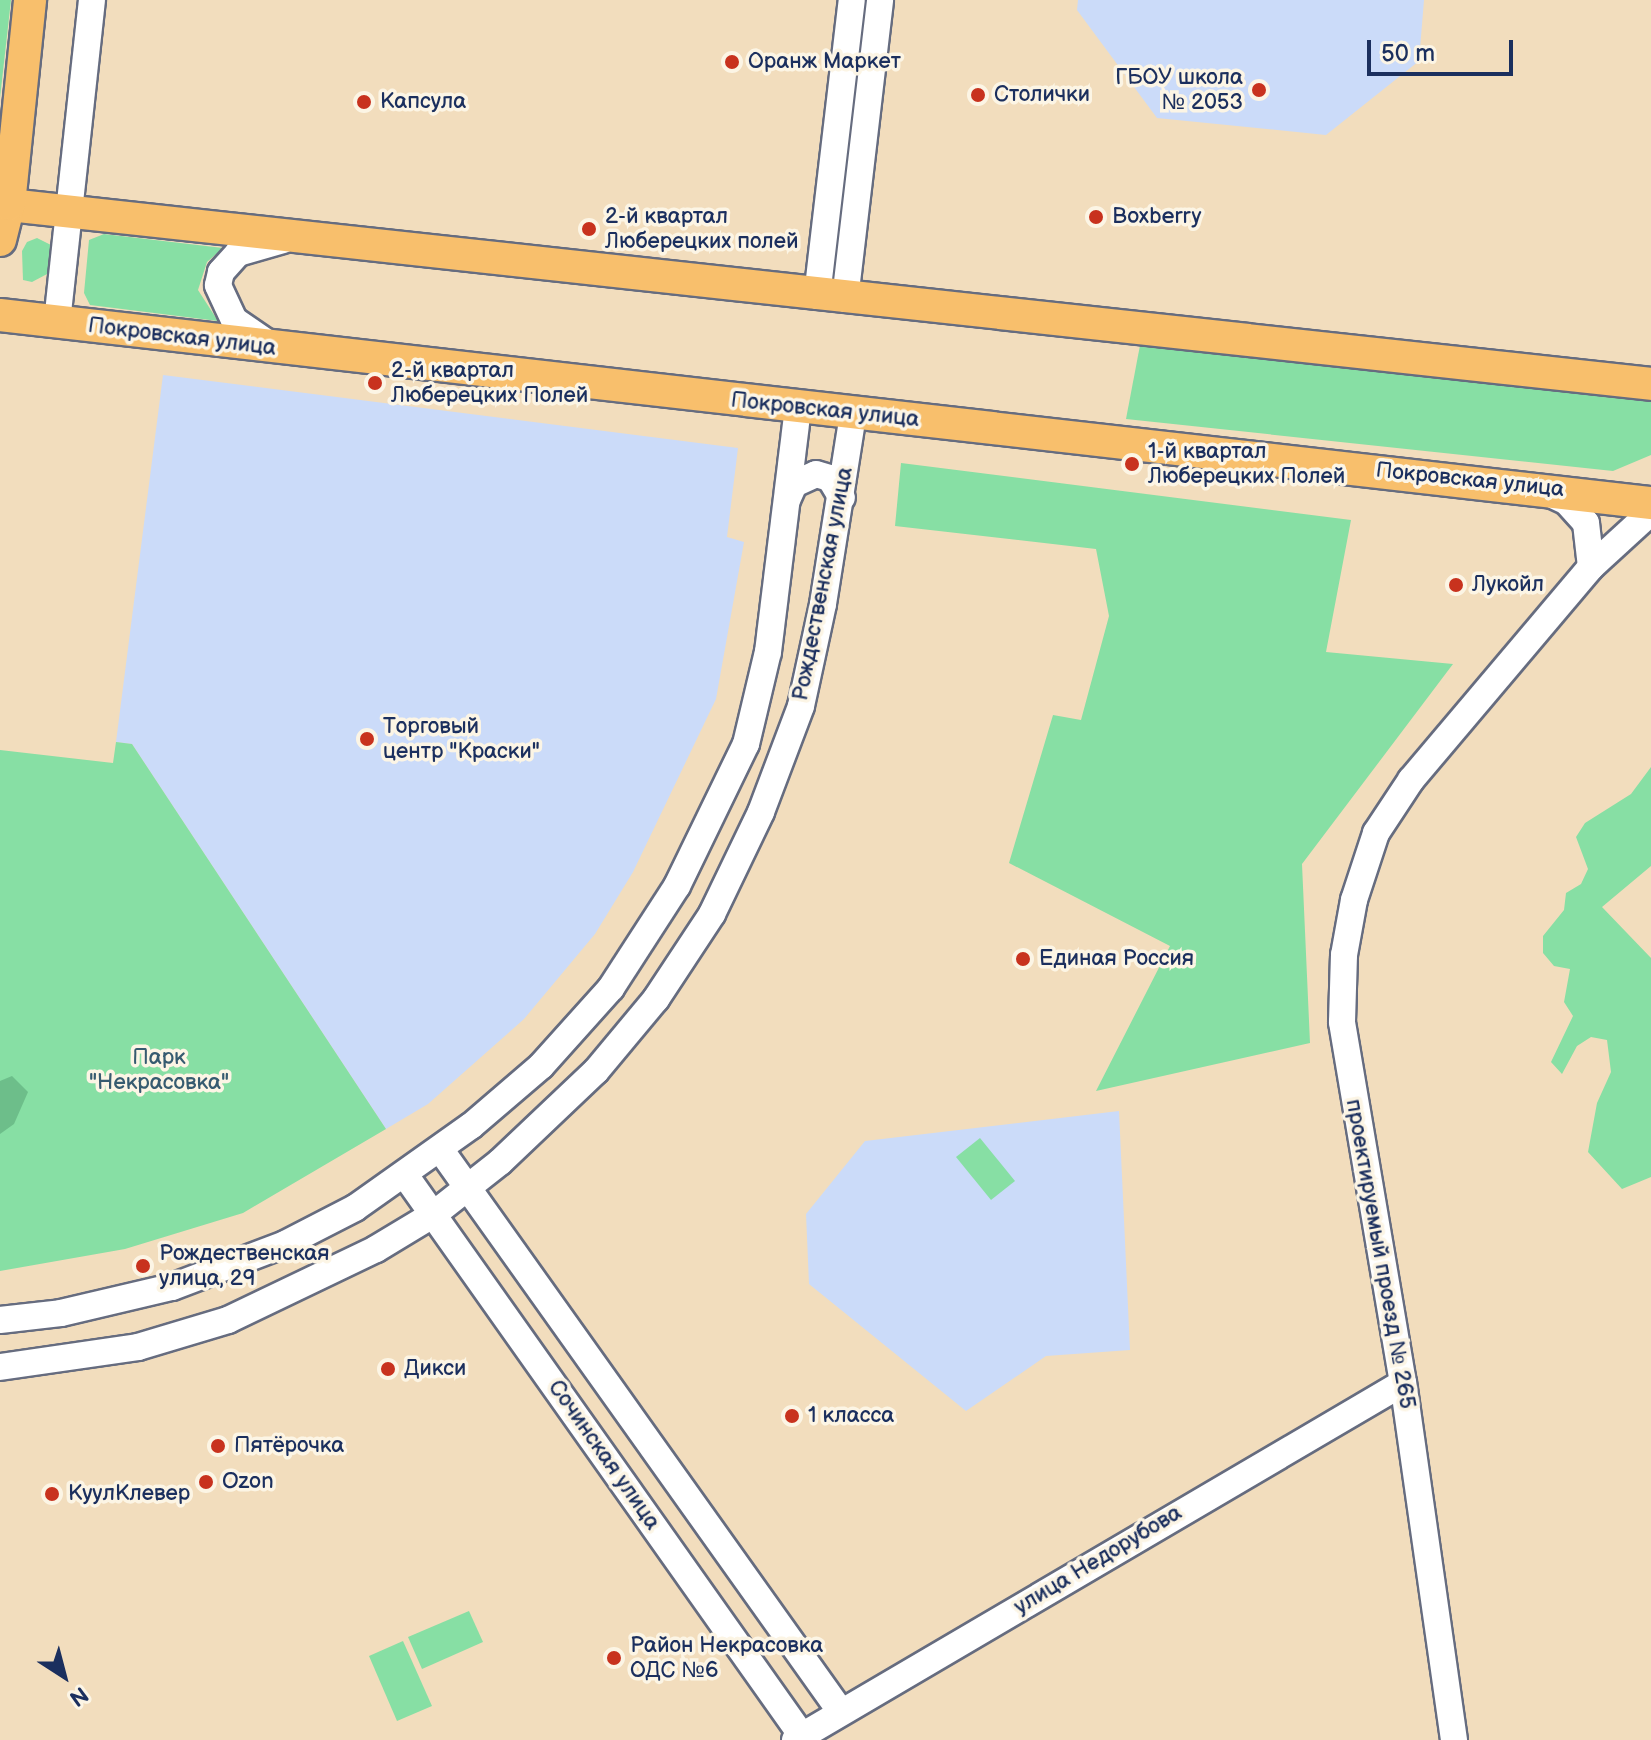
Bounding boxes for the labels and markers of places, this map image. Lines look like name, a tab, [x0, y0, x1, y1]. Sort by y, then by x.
place label: Оранж Маркет	[748, 49, 901, 75]
marker: Оранж Маркет	[723, 53, 741, 71]
place label: ГБОУ школа № 2053	[1115, 64, 1243, 116]
marker: ГБОУ школа № 2053	[1250, 81, 1268, 99]
place label: Столички	[994, 82, 1090, 108]
marker: Столички	[969, 86, 987, 104]
place label: Капсула	[380, 89, 466, 115]
marker: Капсула	[355, 93, 373, 111]
place label: 2-й квартал Люберецких полей	[605, 203, 798, 254]
place label: Boxberry	[1112, 204, 1202, 230]
marker: Boxberry	[1087, 208, 1105, 226]
marker: 2-й квартал Люберецких полей	[580, 220, 598, 238]
place label: 2-й квартал Люберецких Полей	[391, 357, 588, 408]
marker: 2-й квартал Люберецких Полей	[366, 374, 384, 392]
place label: 1-й квартал Люберецких Полей	[1148, 438, 1345, 490]
marker: 1-й квартал Люберецких Полей	[1123, 455, 1141, 473]
place label: Лукойл	[1472, 572, 1544, 598]
marker: Лукойл	[1447, 576, 1465, 594]
place label: Торговый центр "Краски"	[383, 713, 540, 764]
marker: Торговый центр "Краски"	[358, 730, 376, 748]
place label: Единая Россия	[1039, 946, 1194, 972]
marker: Единая Россия	[1014, 950, 1032, 968]
place label: Рождественская улица, 29	[159, 1240, 330, 1292]
marker: Рождественская улица, 29	[134, 1257, 152, 1275]
place label: Дикси	[404, 1356, 466, 1382]
marker: Дикси	[379, 1360, 397, 1378]
place label: 1 класса	[808, 1403, 894, 1429]
marker: 1 класса	[783, 1407, 801, 1425]
place label: Пятёрочка	[234, 1433, 344, 1459]
marker: Пятёрочка	[209, 1437, 227, 1455]
place label: Ozon	[222, 1469, 274, 1495]
marker: Ozon	[197, 1473, 215, 1491]
place label: КуулКлевер	[68, 1481, 190, 1507]
marker: КуулКлевер	[43, 1485, 61, 1503]
place label: Район Некрасовка ОДС №6	[630, 1632, 823, 1684]
marker: Район Некрасовка ОДС №6	[605, 1649, 623, 1667]

